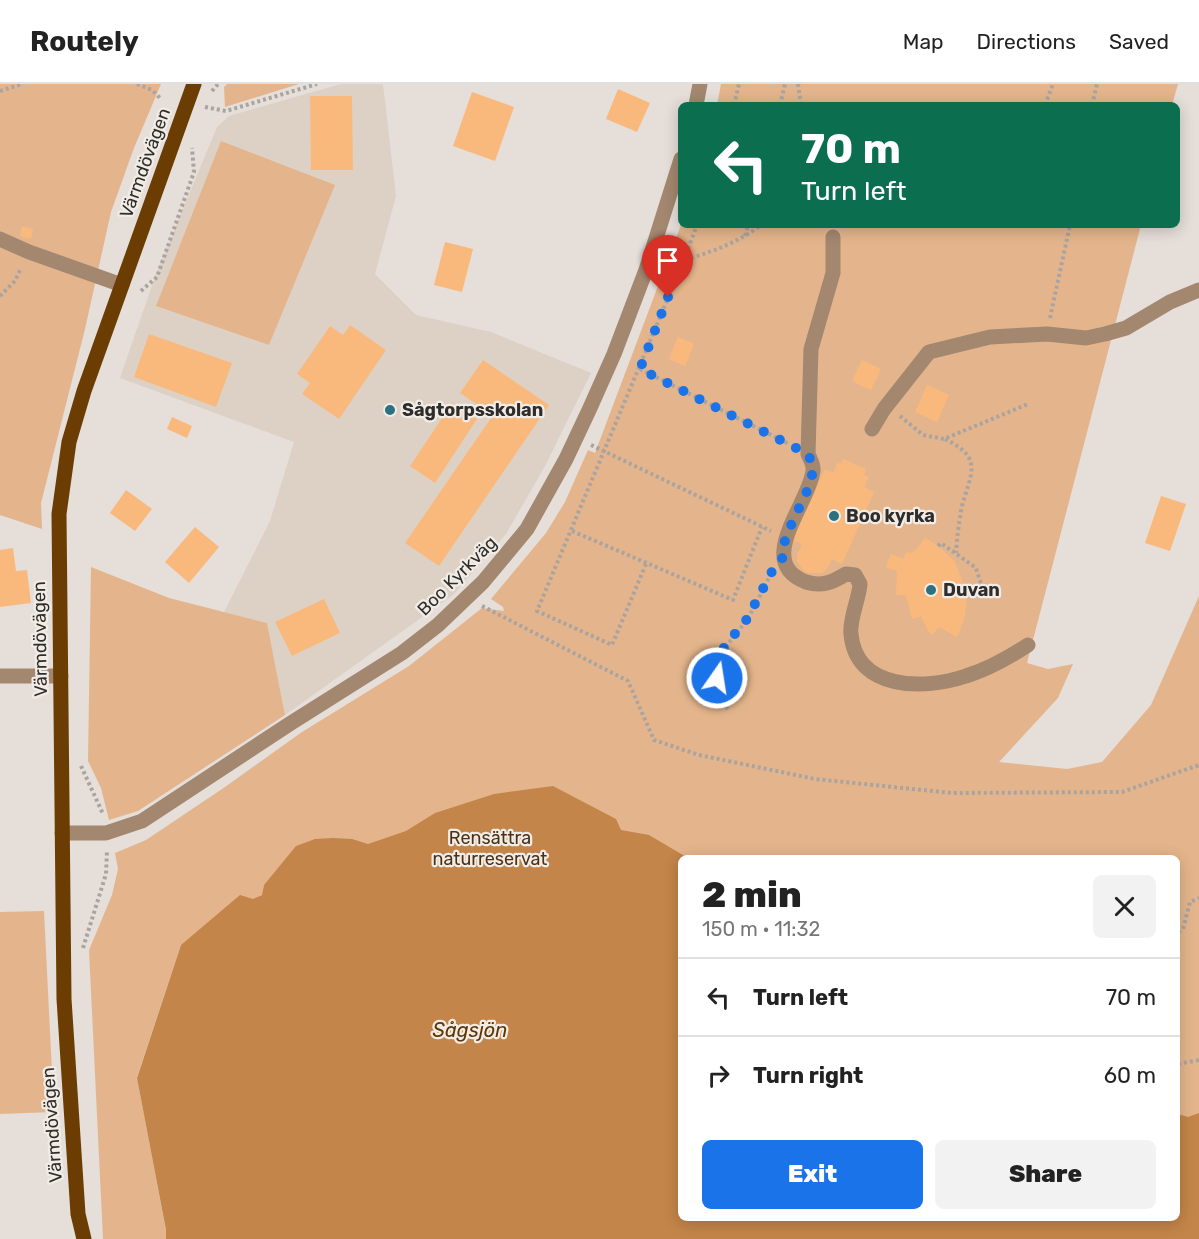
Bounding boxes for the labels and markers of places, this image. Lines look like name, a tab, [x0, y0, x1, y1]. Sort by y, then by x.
pin	[642, 235, 693, 297]
place label: Sågtorpsskolan	[402, 399, 543, 421]
marker: Sågtorpsskolan	[383, 403, 397, 417]
place label: Boo kyrka	[846, 505, 935, 527]
marker: Boo kyrka	[827, 509, 841, 523]
place label: Duvan	[943, 579, 1000, 601]
marker: Duvan	[924, 583, 938, 597]

